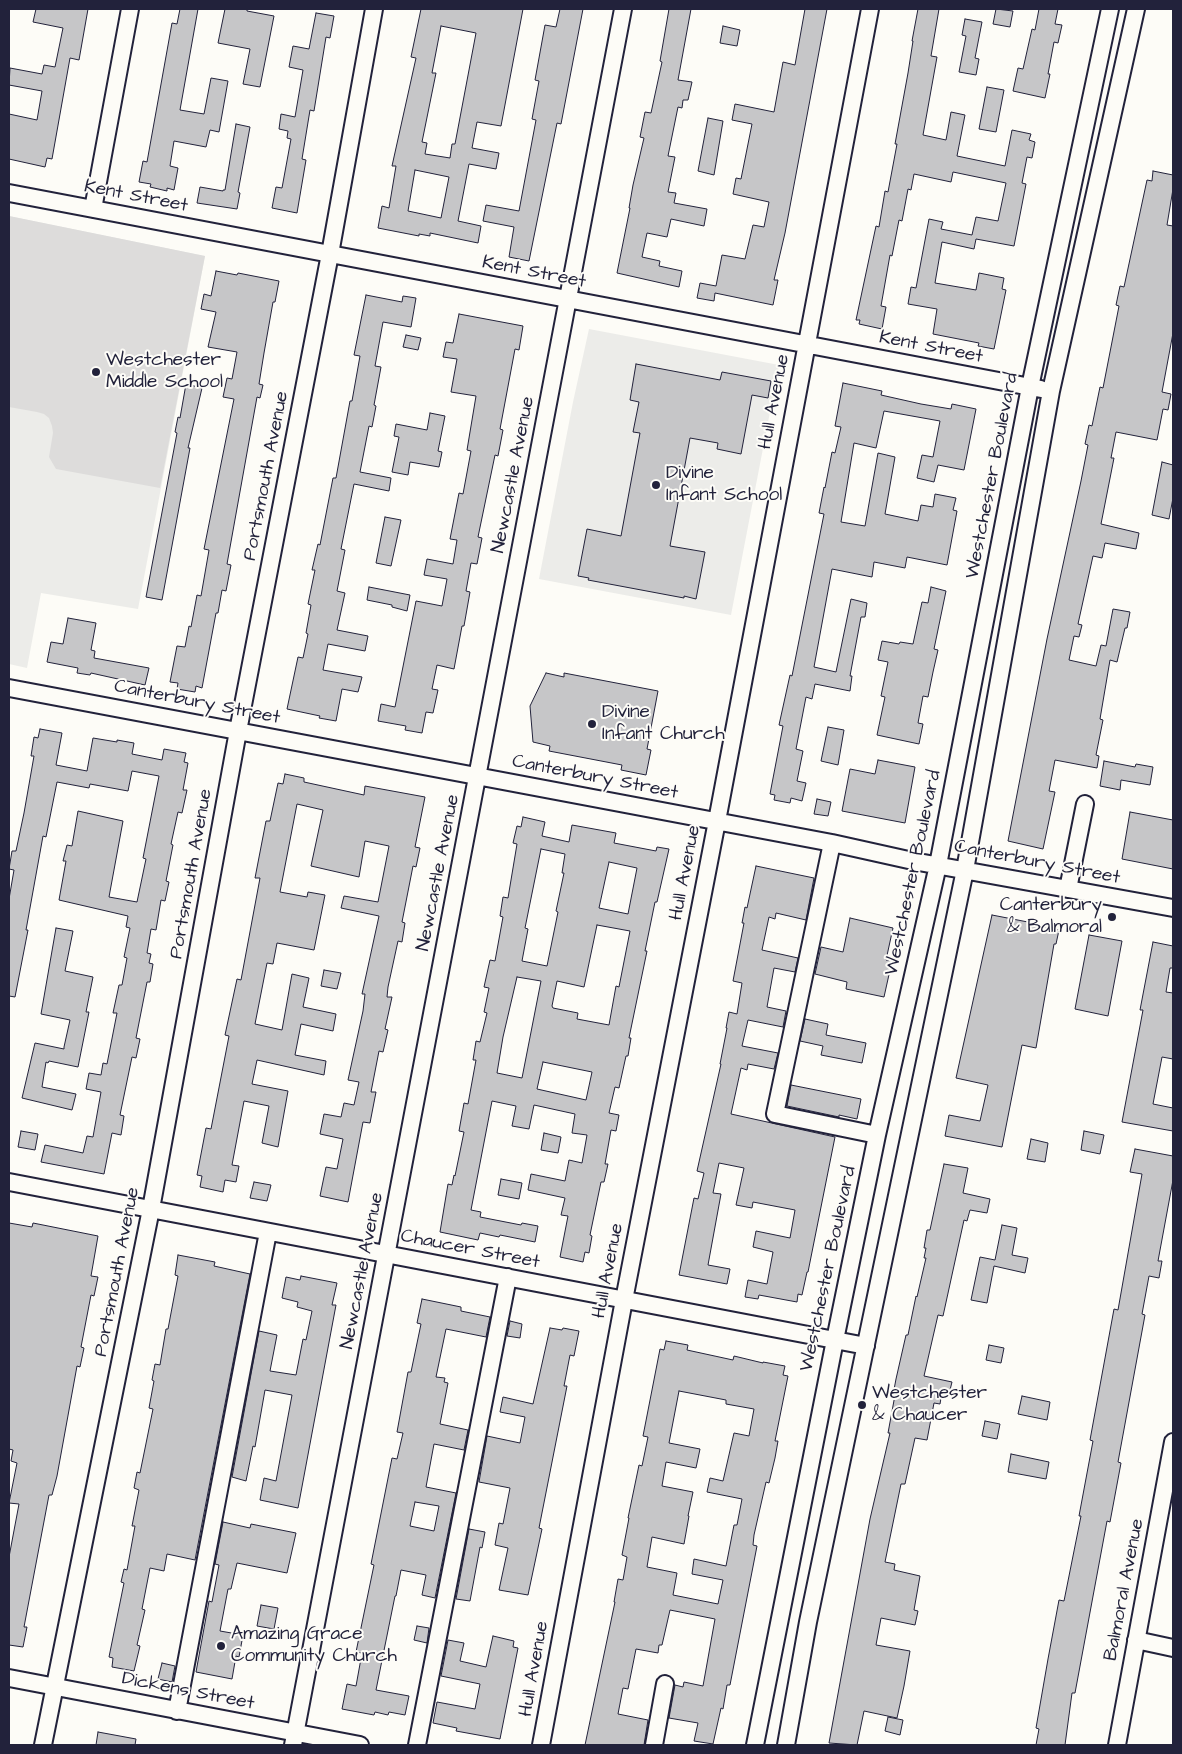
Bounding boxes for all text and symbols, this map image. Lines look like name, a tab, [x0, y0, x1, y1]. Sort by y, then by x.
street label: Kent Street	[82, 176, 190, 218]
street label: Kent Street	[480, 252, 588, 294]
street label: Kent Street	[877, 327, 985, 369]
place label: Westchester Middle School	[106, 350, 223, 394]
street label: Hull Avenue	[755, 352, 795, 452]
marker: Westchester Middle School	[90, 366, 102, 378]
street label: Westchester Boulevard	[962, 371, 1024, 581]
street label: Portsmouth Avenue	[239, 389, 295, 563]
street label: Newcastle Avenue	[488, 395, 540, 555]
place label: Divine Infant School	[666, 463, 782, 507]
marker: Divine Infant School	[650, 479, 662, 491]
street label: Canterbury Street	[112, 676, 282, 730]
place label: Divine Infant Church	[602, 702, 725, 746]
marker: Divine Infant Church	[586, 718, 598, 730]
street label: Canterbury Street	[510, 751, 680, 805]
street label: Westchester Boulevard	[881, 768, 947, 978]
street label: Portsmouth Avenue	[166, 787, 218, 961]
street label: Newcastle Avenue	[413, 793, 465, 953]
street label: Hull Avenue	[666, 823, 706, 923]
street label: Canterbury Street	[952, 836, 1122, 890]
place label: Canterbury & Balmoral	[1000, 895, 1102, 939]
marker: Canterbury & Balmoral	[1106, 911, 1118, 923]
street label: Westchester Boulevard	[796, 1164, 862, 1374]
street label: Portsmouth Avenue	[90, 1185, 146, 1359]
street label: Newcastle Avenue	[337, 1191, 389, 1351]
street label: Hull Avenue	[589, 1221, 629, 1321]
street label: Chaucer Street	[399, 1225, 541, 1275]
place label: Westchester & Chaucer	[872, 1383, 987, 1427]
marker: Westchester & Chaucer	[856, 1399, 868, 1411]
street label: Balmoral Avenue	[1100, 1517, 1150, 1663]
street label: Hull Avenue	[515, 1620, 555, 1718]
place label: Amazing Grace Community Church	[231, 1624, 397, 1668]
marker: Amazing Grace Community Church	[215, 1640, 227, 1652]
street label: Dickens Street	[120, 1668, 256, 1716]

